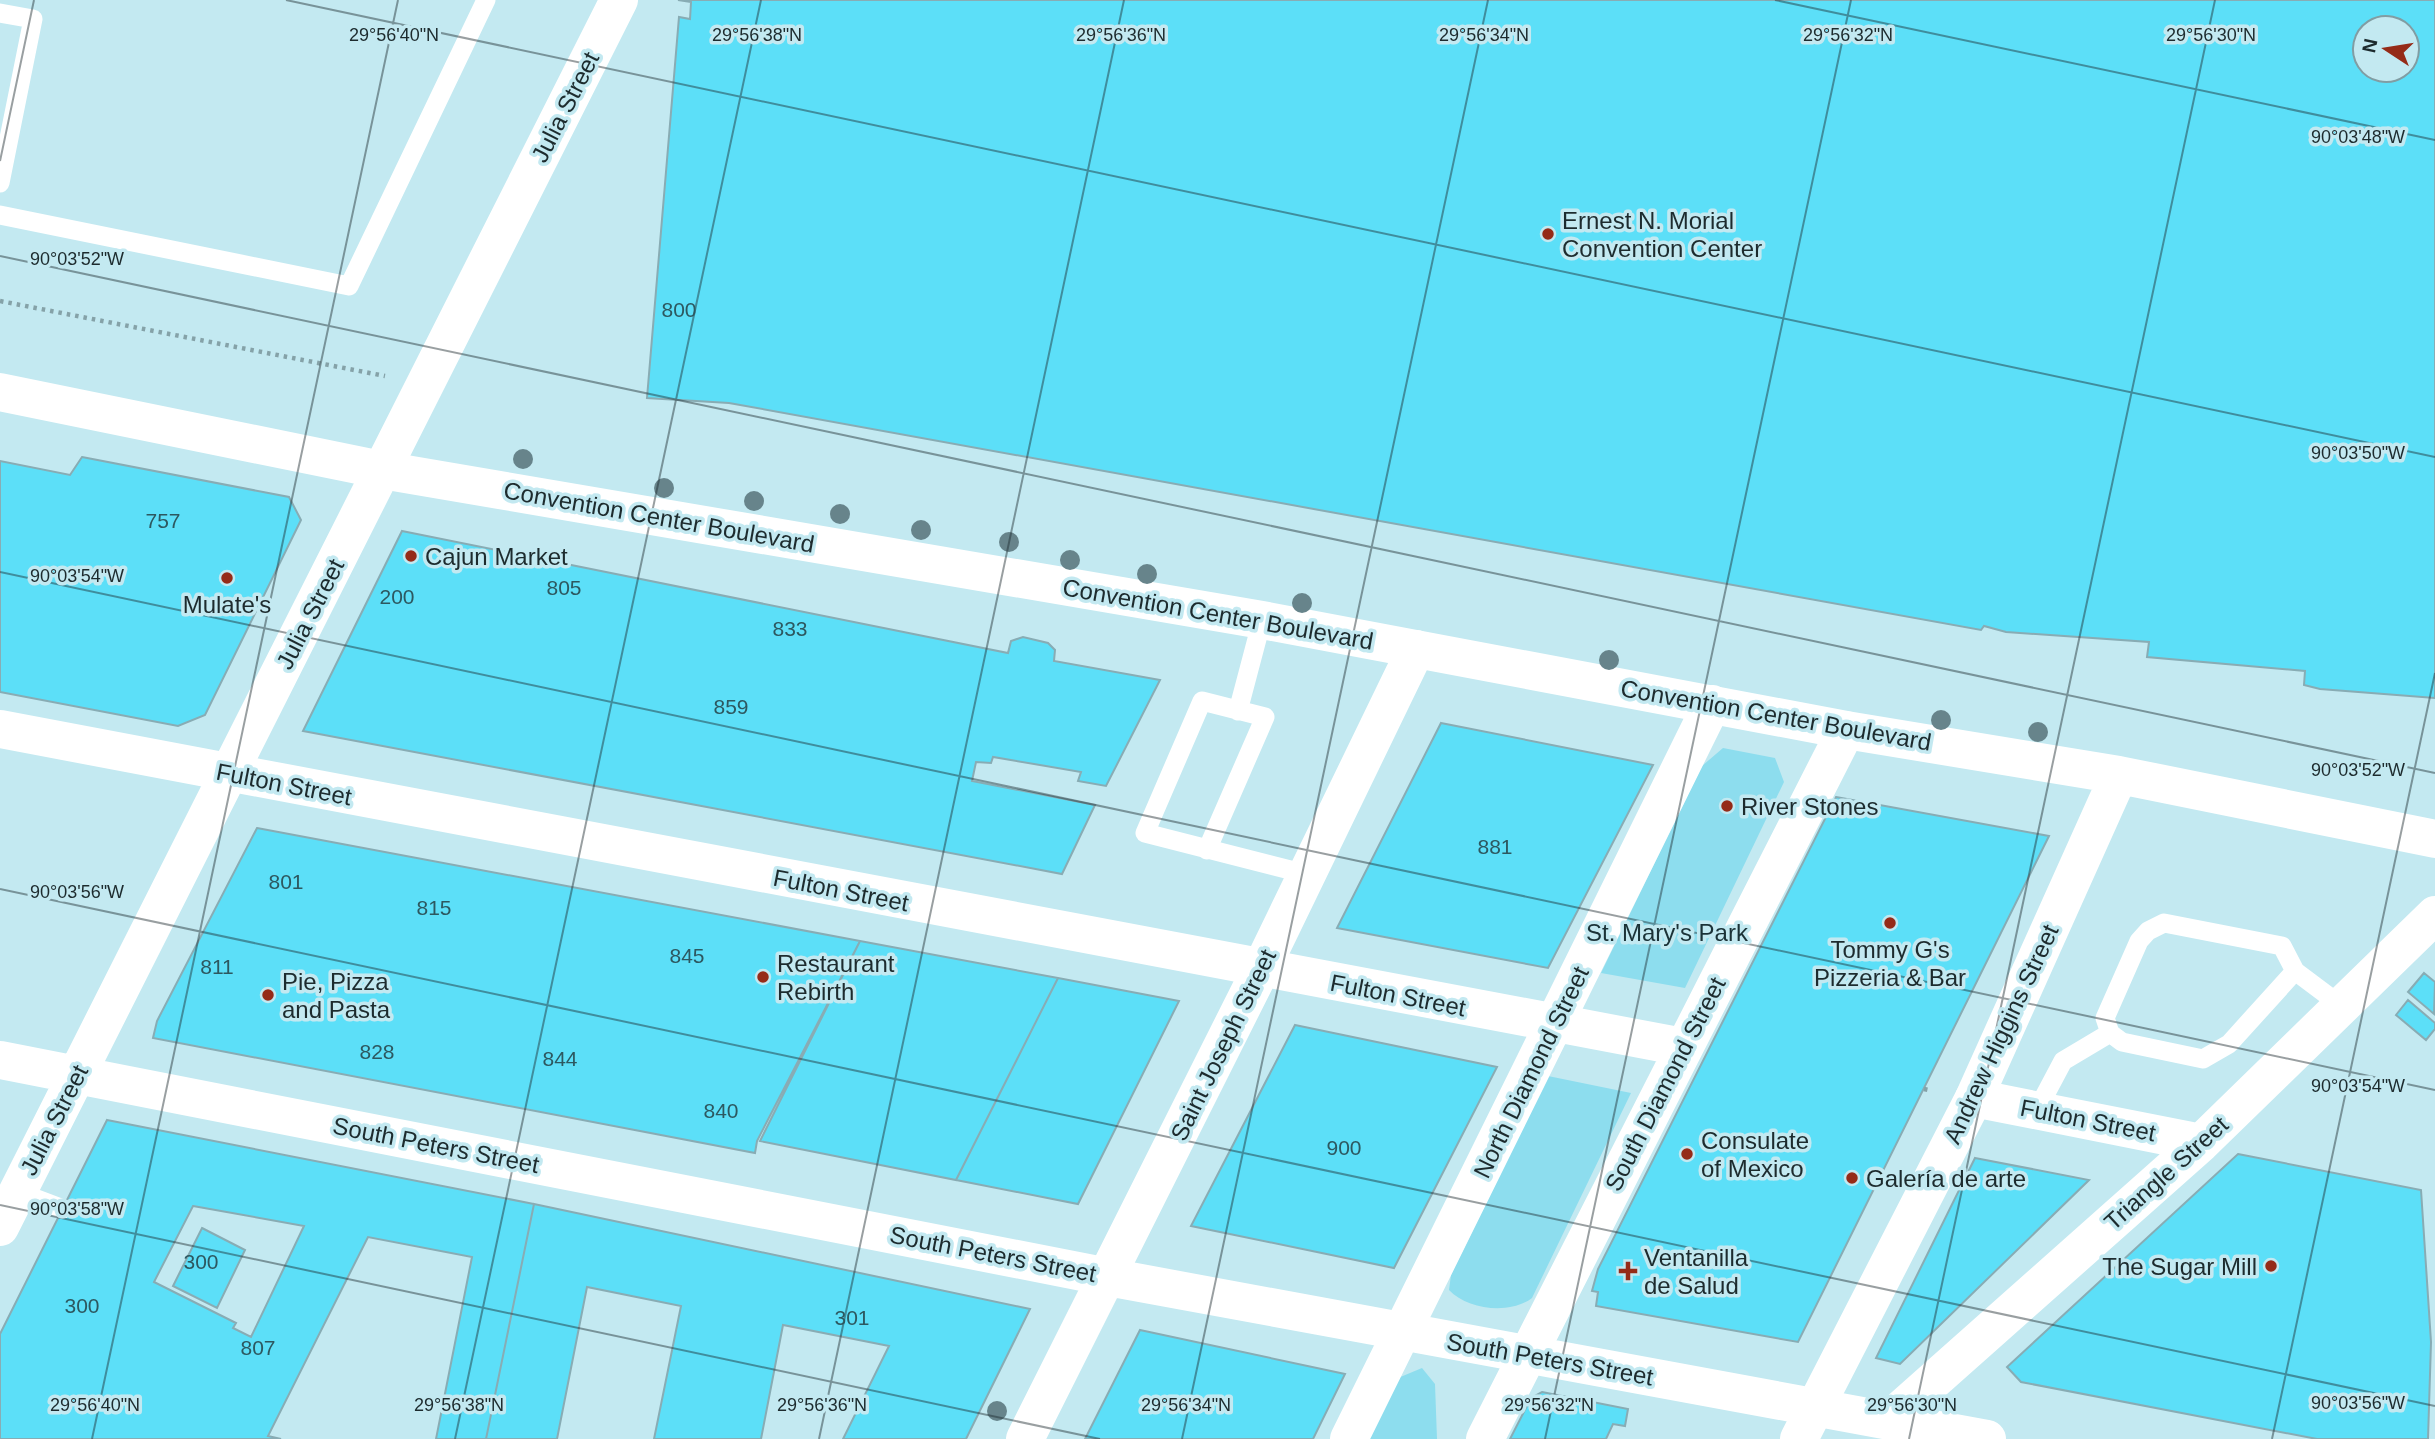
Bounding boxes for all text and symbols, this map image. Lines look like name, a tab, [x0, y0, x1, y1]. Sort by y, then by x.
north arrow	[2351, 14, 2421, 84]
text: 29°56'40"N	[349, 25, 439, 45]
text: 29°56'38"N	[712, 25, 802, 45]
text: 29°56'36"N	[1076, 25, 1166, 45]
text: 29°56'34"N	[1439, 25, 1529, 45]
text: 29°56'32"N	[1803, 25, 1893, 45]
text: 29°56'30"N	[2166, 25, 2256, 45]
text: N	[2358, 37, 2382, 54]
street label: Julia Street	[526, 47, 604, 167]
text: 90°03'48"W	[2311, 127, 2405, 147]
place label: Ernest N. Morial Convention Center	[1562, 207, 1762, 262]
marker: Ernest N. Morial Convention Center	[1540, 226, 1556, 242]
text: 90°03'52"W	[30, 249, 124, 269]
house number: 800	[661, 298, 697, 321]
text: 90°03'50"W	[2311, 443, 2405, 463]
street label: Convention Center Boulevard	[502, 476, 816, 558]
house number: 757	[145, 509, 181, 532]
place label: Cajun Market	[425, 543, 568, 570]
marker: Cajun Market	[403, 548, 419, 564]
street label: Julia Street	[271, 554, 349, 674]
text: 90°03'54"W	[30, 566, 124, 586]
marker: Mulate's	[219, 570, 235, 586]
street label: Convention Center Boulevard	[1061, 573, 1375, 655]
house number: 805	[546, 576, 582, 599]
house number: 200	[379, 585, 415, 608]
place label: Mulate's	[183, 591, 271, 618]
house number: 833	[772, 617, 808, 640]
street label: Convention Center Boulevard	[1619, 674, 1933, 756]
house number: 859	[713, 695, 749, 718]
street label: Fulton Street	[214, 758, 354, 810]
text: 90°03'52"W	[2311, 760, 2405, 780]
place label: River Stones	[1741, 793, 1878, 820]
marker: River Stones	[1719, 798, 1735, 814]
house number: 881	[1477, 835, 1513, 858]
street label: Fulton Street	[771, 864, 911, 916]
house number: 801	[268, 870, 304, 893]
text: 90°03'56"W	[30, 882, 124, 902]
house number: 815	[416, 896, 452, 919]
marker: Tommy G's Pizzeria & Bar	[1882, 915, 1898, 931]
park label: St. Mary's Park	[1586, 919, 1749, 946]
street label: Andrew Higgins Street	[1938, 920, 2064, 1148]
place label: Tommy G's Pizzeria & Bar	[1814, 936, 1966, 991]
house number: 845	[669, 944, 705, 967]
street label: Saint Joseph Street	[1165, 945, 1281, 1145]
place label: Restaurant Rebirth	[777, 950, 895, 1005]
house number: 811	[200, 955, 234, 978]
street label: North Diamond Street	[1468, 961, 1594, 1182]
place label: Pie, Pizza and Pasta	[282, 968, 391, 1023]
marker: Restaurant Rebirth	[755, 969, 771, 985]
street label: Fulton Street	[1328, 969, 1468, 1021]
street label: South Diamond Street	[1599, 972, 1731, 1195]
marker: Pie, Pizza and Pasta	[260, 987, 276, 1003]
house number: 828	[359, 1040, 395, 1063]
house number: 844	[542, 1047, 578, 1070]
street label: Julia Street	[15, 1060, 93, 1180]
text: 90°03'54"W	[2311, 1076, 2405, 1096]
street label: Fulton Street	[2018, 1094, 2158, 1146]
house number: 840	[703, 1099, 739, 1122]
street label: Triangle Street	[2099, 1110, 2233, 1235]
street label: South Peters Street	[331, 1112, 542, 1178]
place label: Consulate of Mexico	[1701, 1127, 1809, 1182]
house number: 900	[1326, 1136, 1362, 1159]
marker: Consulate of Mexico	[1679, 1146, 1695, 1162]
place label: Galería de arte	[1866, 1165, 2026, 1192]
marker: Galería de arte	[1844, 1170, 1860, 1186]
text: 90°03'58"W	[30, 1199, 124, 1219]
street label: South Peters Street	[888, 1221, 1099, 1287]
place label: Ventanilla de Salud	[1644, 1244, 1749, 1299]
house number: 300	[183, 1250, 219, 1273]
place label: The Sugar Mill	[2102, 1253, 2257, 1280]
marker: The Sugar Mill	[2263, 1258, 2279, 1274]
marker: Ventanilla de Salud	[1618, 1261, 1638, 1281]
house number: 300	[64, 1294, 100, 1317]
house number: 301	[834, 1306, 870, 1329]
street label: South Peters Street	[1445, 1328, 1656, 1391]
house number: 807	[240, 1336, 276, 1359]
text: 90°03'56"W	[2311, 1393, 2405, 1413]
text: 29°56'40"N	[50, 1395, 140, 1415]
text: 29°56'38"N	[414, 1395, 504, 1415]
text: 29°56'36"N	[777, 1395, 867, 1415]
text: 29°56'34"N	[1141, 1395, 1231, 1415]
text: 29°56'32"N	[1504, 1395, 1594, 1415]
text: 29°56'30"N	[1867, 1395, 1957, 1415]

